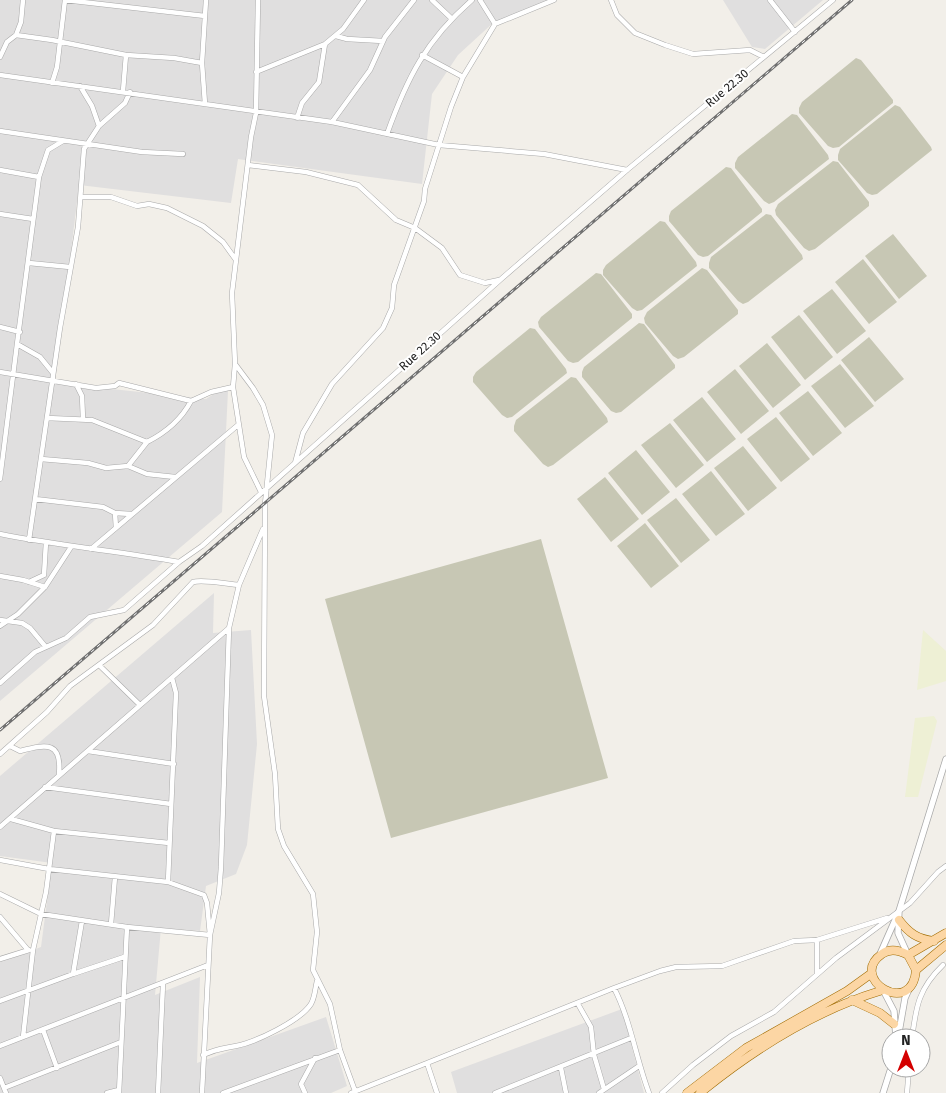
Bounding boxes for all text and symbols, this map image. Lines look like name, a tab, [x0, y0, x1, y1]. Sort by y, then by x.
street label: Rue 22.30	[703, 66, 751, 110]
street label: Rue 22.30	[396, 328, 444, 373]
north arrow	[881, 1028, 931, 1078]
text: N	[901, 1032, 911, 1049]

